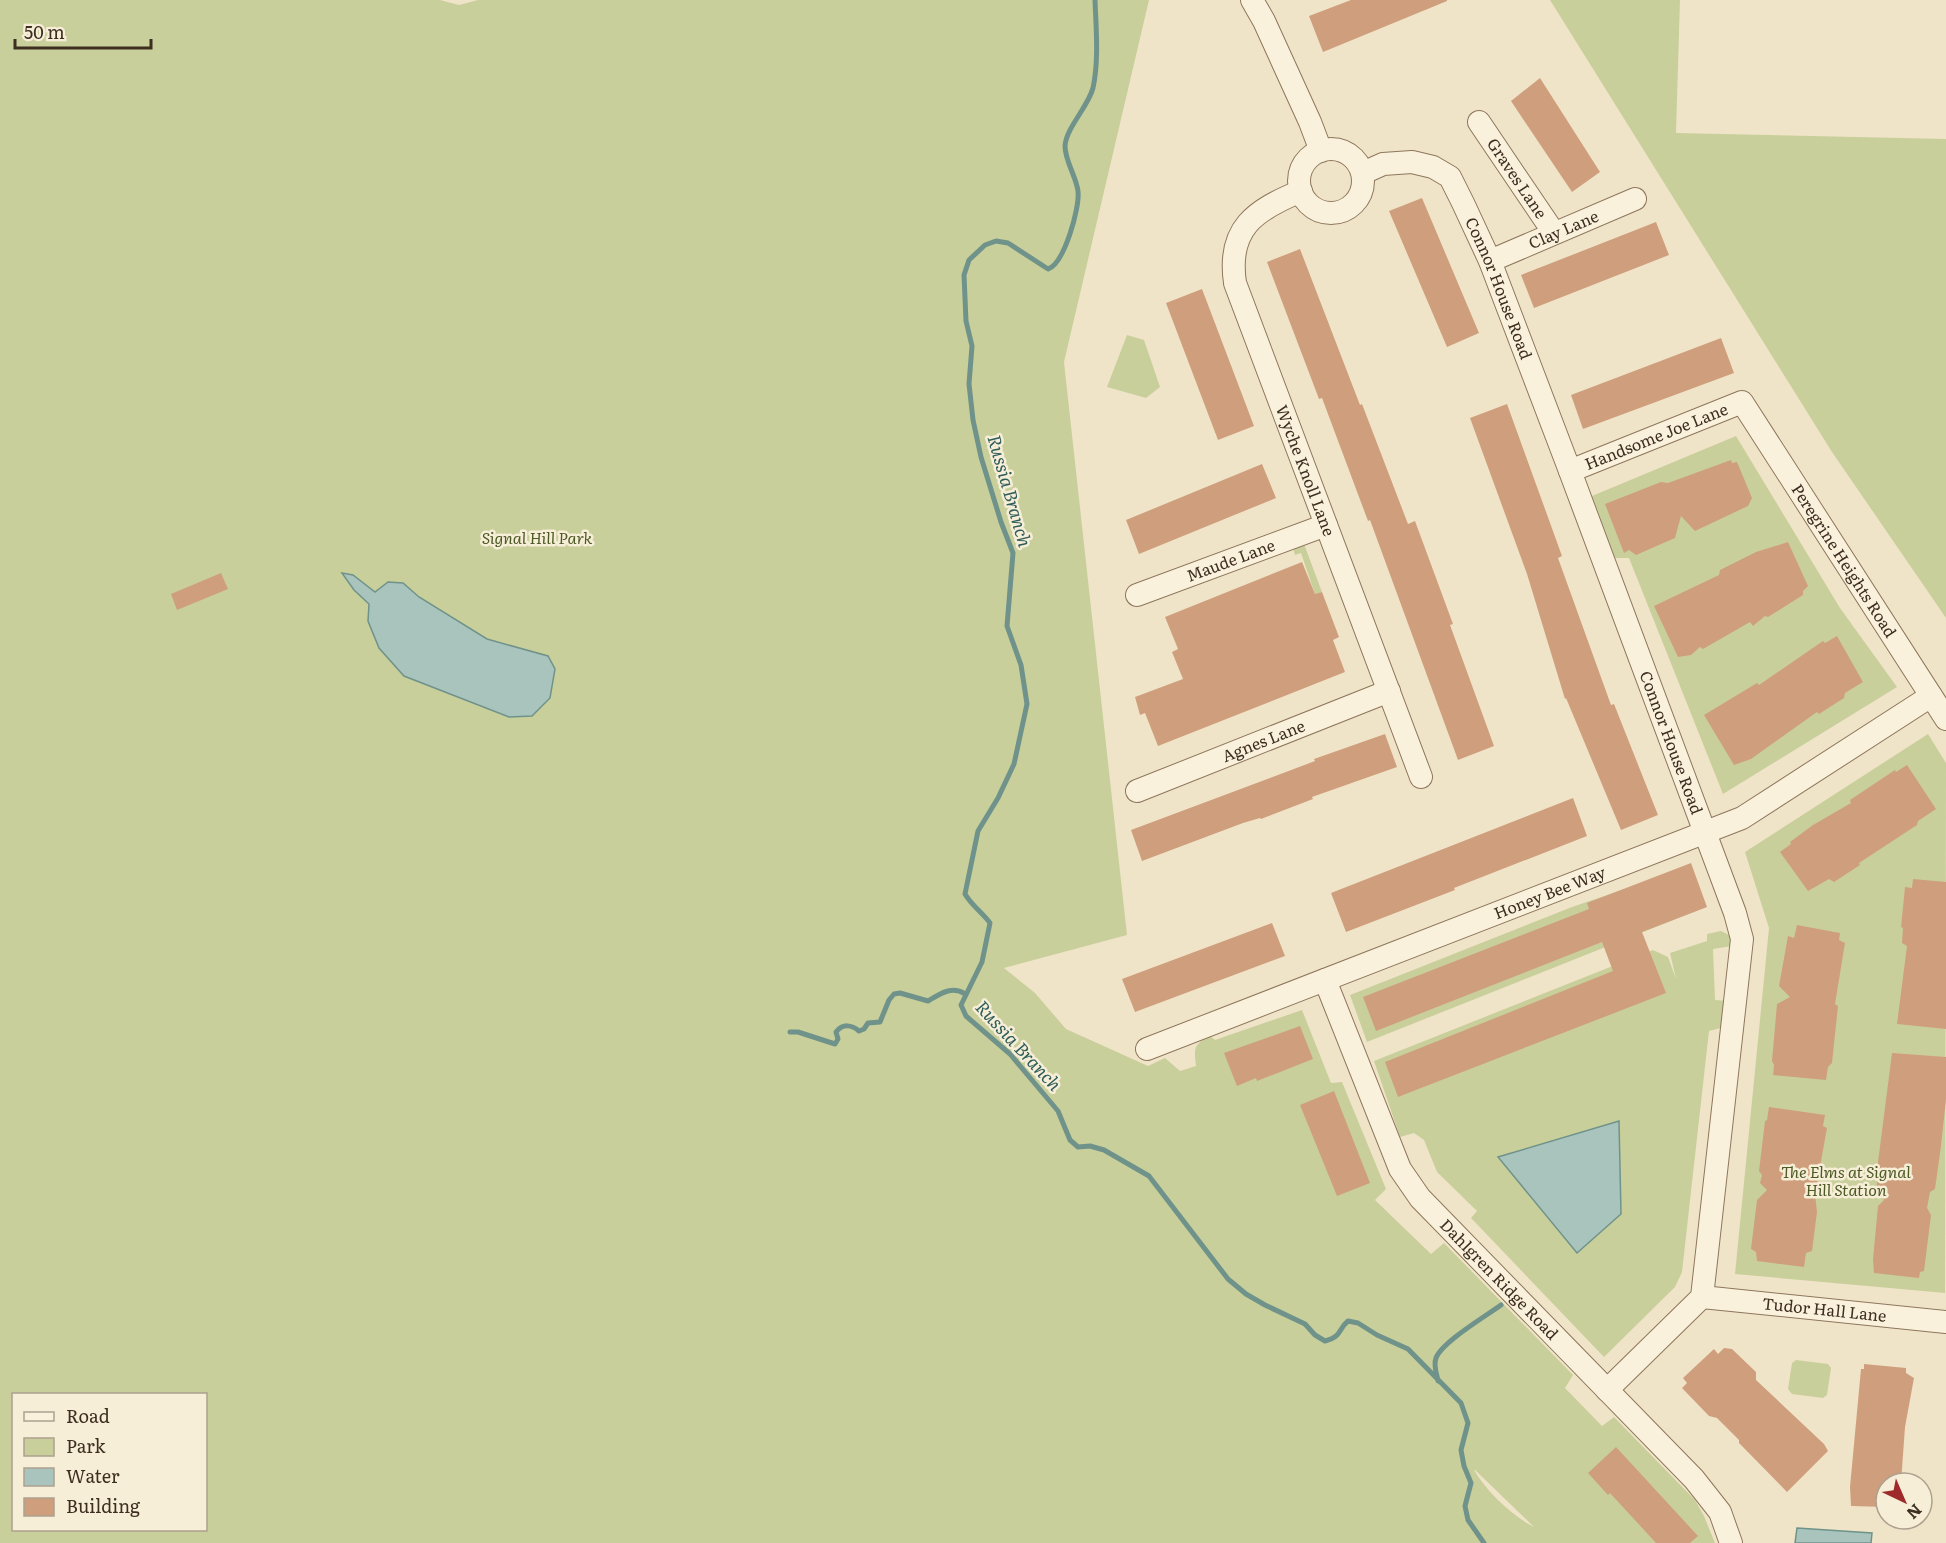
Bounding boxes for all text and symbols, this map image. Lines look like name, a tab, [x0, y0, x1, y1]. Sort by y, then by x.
scale bar	[15, 12, 152, 50]
text: 50 m	[24, 18, 65, 45]
street label: Graves Lane	[1482, 133, 1554, 223]
street label: Clay Lane	[1524, 203, 1602, 254]
street label: Connor House Road	[1460, 213, 1539, 363]
street label: Handsome Joe Lane	[1581, 396, 1731, 475]
street label: Wyche Knoll Lane	[1271, 401, 1342, 539]
water label: Russia Branch	[982, 431, 1039, 550]
street label: Peregrine Heights Road	[1787, 479, 1903, 642]
park label: Signal Hill Park	[482, 525, 592, 549]
street label: Maude Lane	[1183, 532, 1278, 587]
street label: Connor House Road	[1635, 667, 1710, 818]
street label: Agnes Lane	[1218, 713, 1308, 767]
street label: Honey Bee Way	[1490, 859, 1609, 924]
water label: Russia Branch	[970, 994, 1069, 1097]
park label: The Elms at Signal Hill Station	[1781, 1159, 1911, 1201]
street label: Dahlgren Ridge Road	[1435, 1213, 1565, 1345]
street label: Tudor Hall Lane	[1761, 1290, 1888, 1327]
legend	[12, 1393, 207, 1531]
text: Road	[66, 1402, 110, 1429]
text: Park	[66, 1432, 107, 1459]
text: Water	[66, 1462, 120, 1489]
north arrow	[1874, 1471, 1934, 1531]
text: Building	[66, 1492, 141, 1519]
text: N	[1902, 1499, 1928, 1526]

